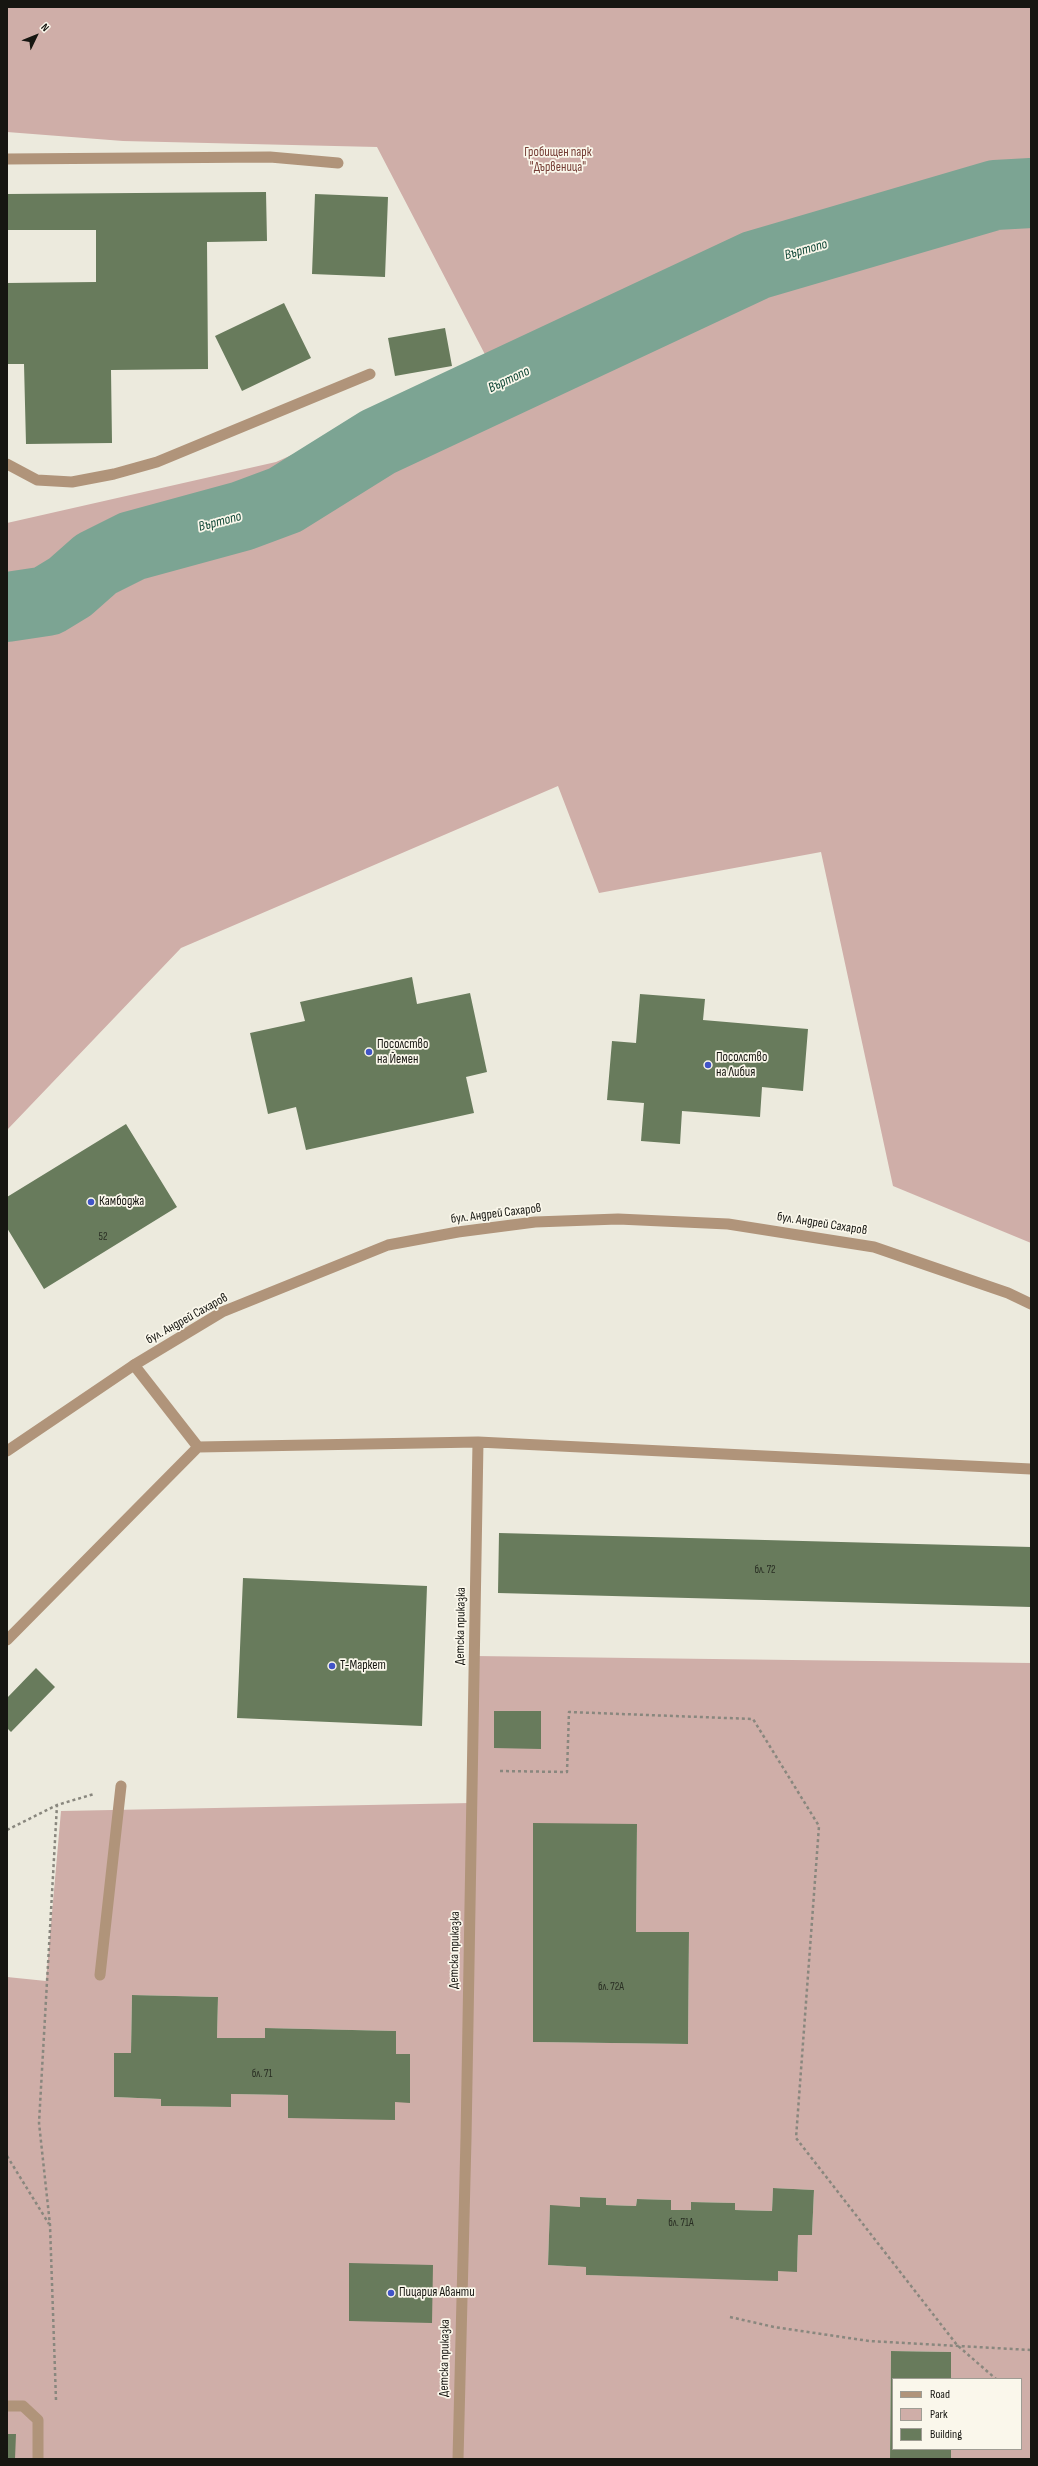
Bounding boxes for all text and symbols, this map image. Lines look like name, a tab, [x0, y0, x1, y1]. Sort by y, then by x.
north arrow	[16, 16, 56, 56]
text: N	[38, 21, 52, 34]
park label: Гробищен парк "Дървеница"	[524, 145, 592, 176]
water label: Въртопо	[783, 236, 829, 264]
water label: Въртопо	[486, 363, 532, 397]
water label: Въртопо	[197, 508, 243, 536]
place label: Посолство на Йемен	[377, 1037, 428, 1068]
marker: Посолство на Йемен	[364, 1047, 374, 1057]
place label: Посолство на Либия	[716, 1050, 767, 1081]
marker: Посолство на Либия	[703, 1060, 713, 1070]
place label: Камбоджа	[99, 1194, 144, 1210]
marker: Камбоджа	[86, 1197, 96, 1207]
street label: бул. Андрей Сахаров	[450, 1201, 542, 1227]
street label: бул. Андрей Сахаров	[776, 1209, 868, 1239]
house number: 52	[99, 1230, 107, 1244]
street label: бул. Андрей Сахаров	[143, 1290, 231, 1348]
house number: бл. 72	[754, 1563, 776, 1577]
street label: Детска приказка	[453, 1587, 469, 1665]
place label: Т-Маркет	[340, 1658, 386, 1674]
marker: Т-Маркет	[327, 1661, 337, 1671]
street label: Детска приказка	[447, 1911, 463, 1989]
house number: бл. 72А	[598, 1980, 624, 1994]
house number: бл. 71	[252, 2067, 272, 2081]
house number: бл. 71А	[668, 2216, 694, 2230]
place label: Пицария Аванти	[399, 2285, 475, 2301]
marker: Пицария Аванти	[386, 2288, 396, 2298]
street label: Детска приказка	[437, 2319, 453, 2397]
legend	[892, 2378, 1022, 2450]
text: Road	[930, 2387, 950, 2402]
text: Park	[930, 2407, 948, 2422]
text: Building	[930, 2427, 962, 2442]

